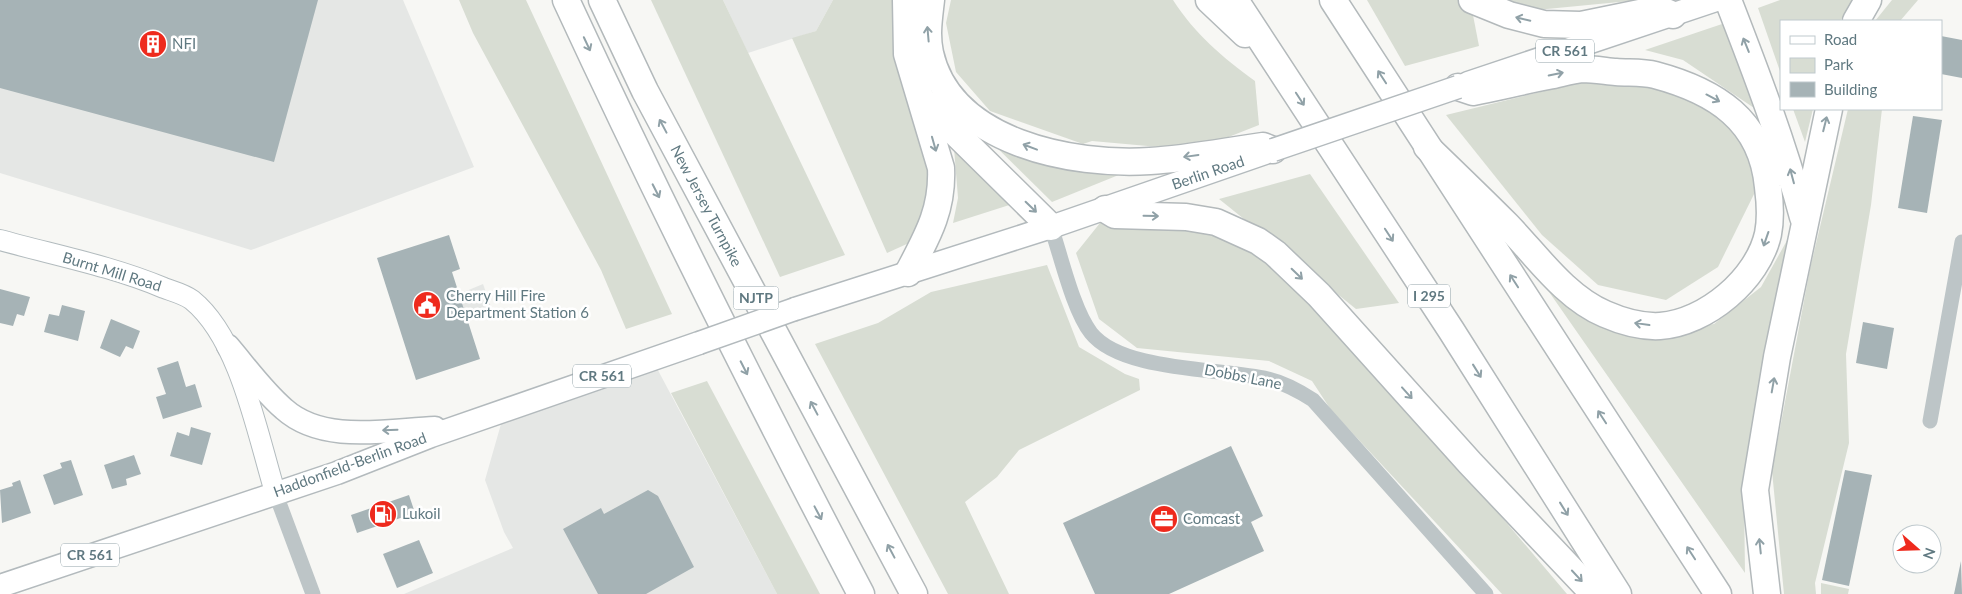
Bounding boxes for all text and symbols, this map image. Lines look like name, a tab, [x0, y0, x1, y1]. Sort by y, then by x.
one-way arrow	[1515, 14, 1531, 23]
legend	[1780, 20, 1942, 110]
one-way arrow	[924, 26, 933, 42]
building icon: NFI	[138, 29, 168, 59]
text: Road	[1824, 30, 1857, 48]
place label: NFI	[172, 34, 196, 52]
one-way arrow	[582, 36, 592, 51]
one-way arrow	[1741, 38, 1750, 53]
road number: CR 561	[1536, 40, 1594, 62]
text: Park	[1824, 55, 1854, 73]
one-way arrow	[1548, 69, 1564, 79]
one-way arrow	[1377, 70, 1387, 84]
text: Building	[1824, 80, 1877, 98]
one-way arrow	[1295, 92, 1306, 106]
one-way arrow	[1705, 94, 1720, 103]
one-way arrow	[1821, 116, 1830, 132]
one-way arrow	[658, 119, 668, 133]
one-way arrow	[930, 136, 939, 152]
street label: New Jersey Turnpike	[667, 142, 747, 269]
one-way arrow	[1023, 142, 1038, 151]
street label: Berlin Road	[1169, 151, 1246, 193]
one-way arrow	[1183, 151, 1199, 161]
one-way arrow	[1786, 168, 1796, 184]
one-way arrow	[651, 184, 661, 199]
one-way arrow	[1025, 201, 1037, 213]
one-way arrow	[1143, 211, 1159, 221]
one-way arrow	[1384, 228, 1394, 242]
one-way arrow	[1760, 231, 1770, 247]
street label: Burnt Mill Road	[61, 247, 164, 295]
one-way arrow	[1291, 268, 1303, 280]
one-way arrow	[1509, 274, 1519, 288]
road number: I 295	[1408, 284, 1450, 308]
place label: Cherry Hill Fire Department Station 6	[446, 286, 589, 321]
road number: NJTP	[734, 286, 778, 310]
public building icon: Cherry Hill Fire Department Station 6	[412, 290, 442, 320]
one-way arrow	[1634, 319, 1650, 329]
one-way arrow	[740, 360, 749, 375]
street label: Dobbs Lane	[1203, 360, 1283, 392]
road number: CR 561	[573, 364, 631, 388]
one-way arrow	[1473, 364, 1483, 378]
one-way arrow	[1768, 377, 1778, 393]
one-way arrow	[1401, 387, 1413, 400]
one-way arrow	[809, 401, 818, 416]
one-way arrow	[1597, 410, 1608, 424]
one-way arrow	[382, 425, 398, 435]
street label: Haddonfield-Berlin Road	[271, 428, 429, 500]
fuel station icon: Lukoil	[368, 499, 398, 529]
one-way arrow	[1560, 501, 1570, 515]
place label: Lukoil	[402, 504, 440, 522]
office icon: Comcast	[1149, 504, 1179, 534]
one-way arrow	[813, 505, 823, 520]
place label: Comcast	[1183, 509, 1241, 527]
north arrow	[1892, 524, 1942, 574]
one-way arrow	[1756, 538, 1765, 554]
road number: CR 561	[61, 544, 119, 566]
one-way arrow	[886, 544, 895, 559]
one-way arrow	[1686, 546, 1696, 560]
text: N	[1920, 546, 1940, 562]
one-way arrow	[1571, 570, 1583, 583]

